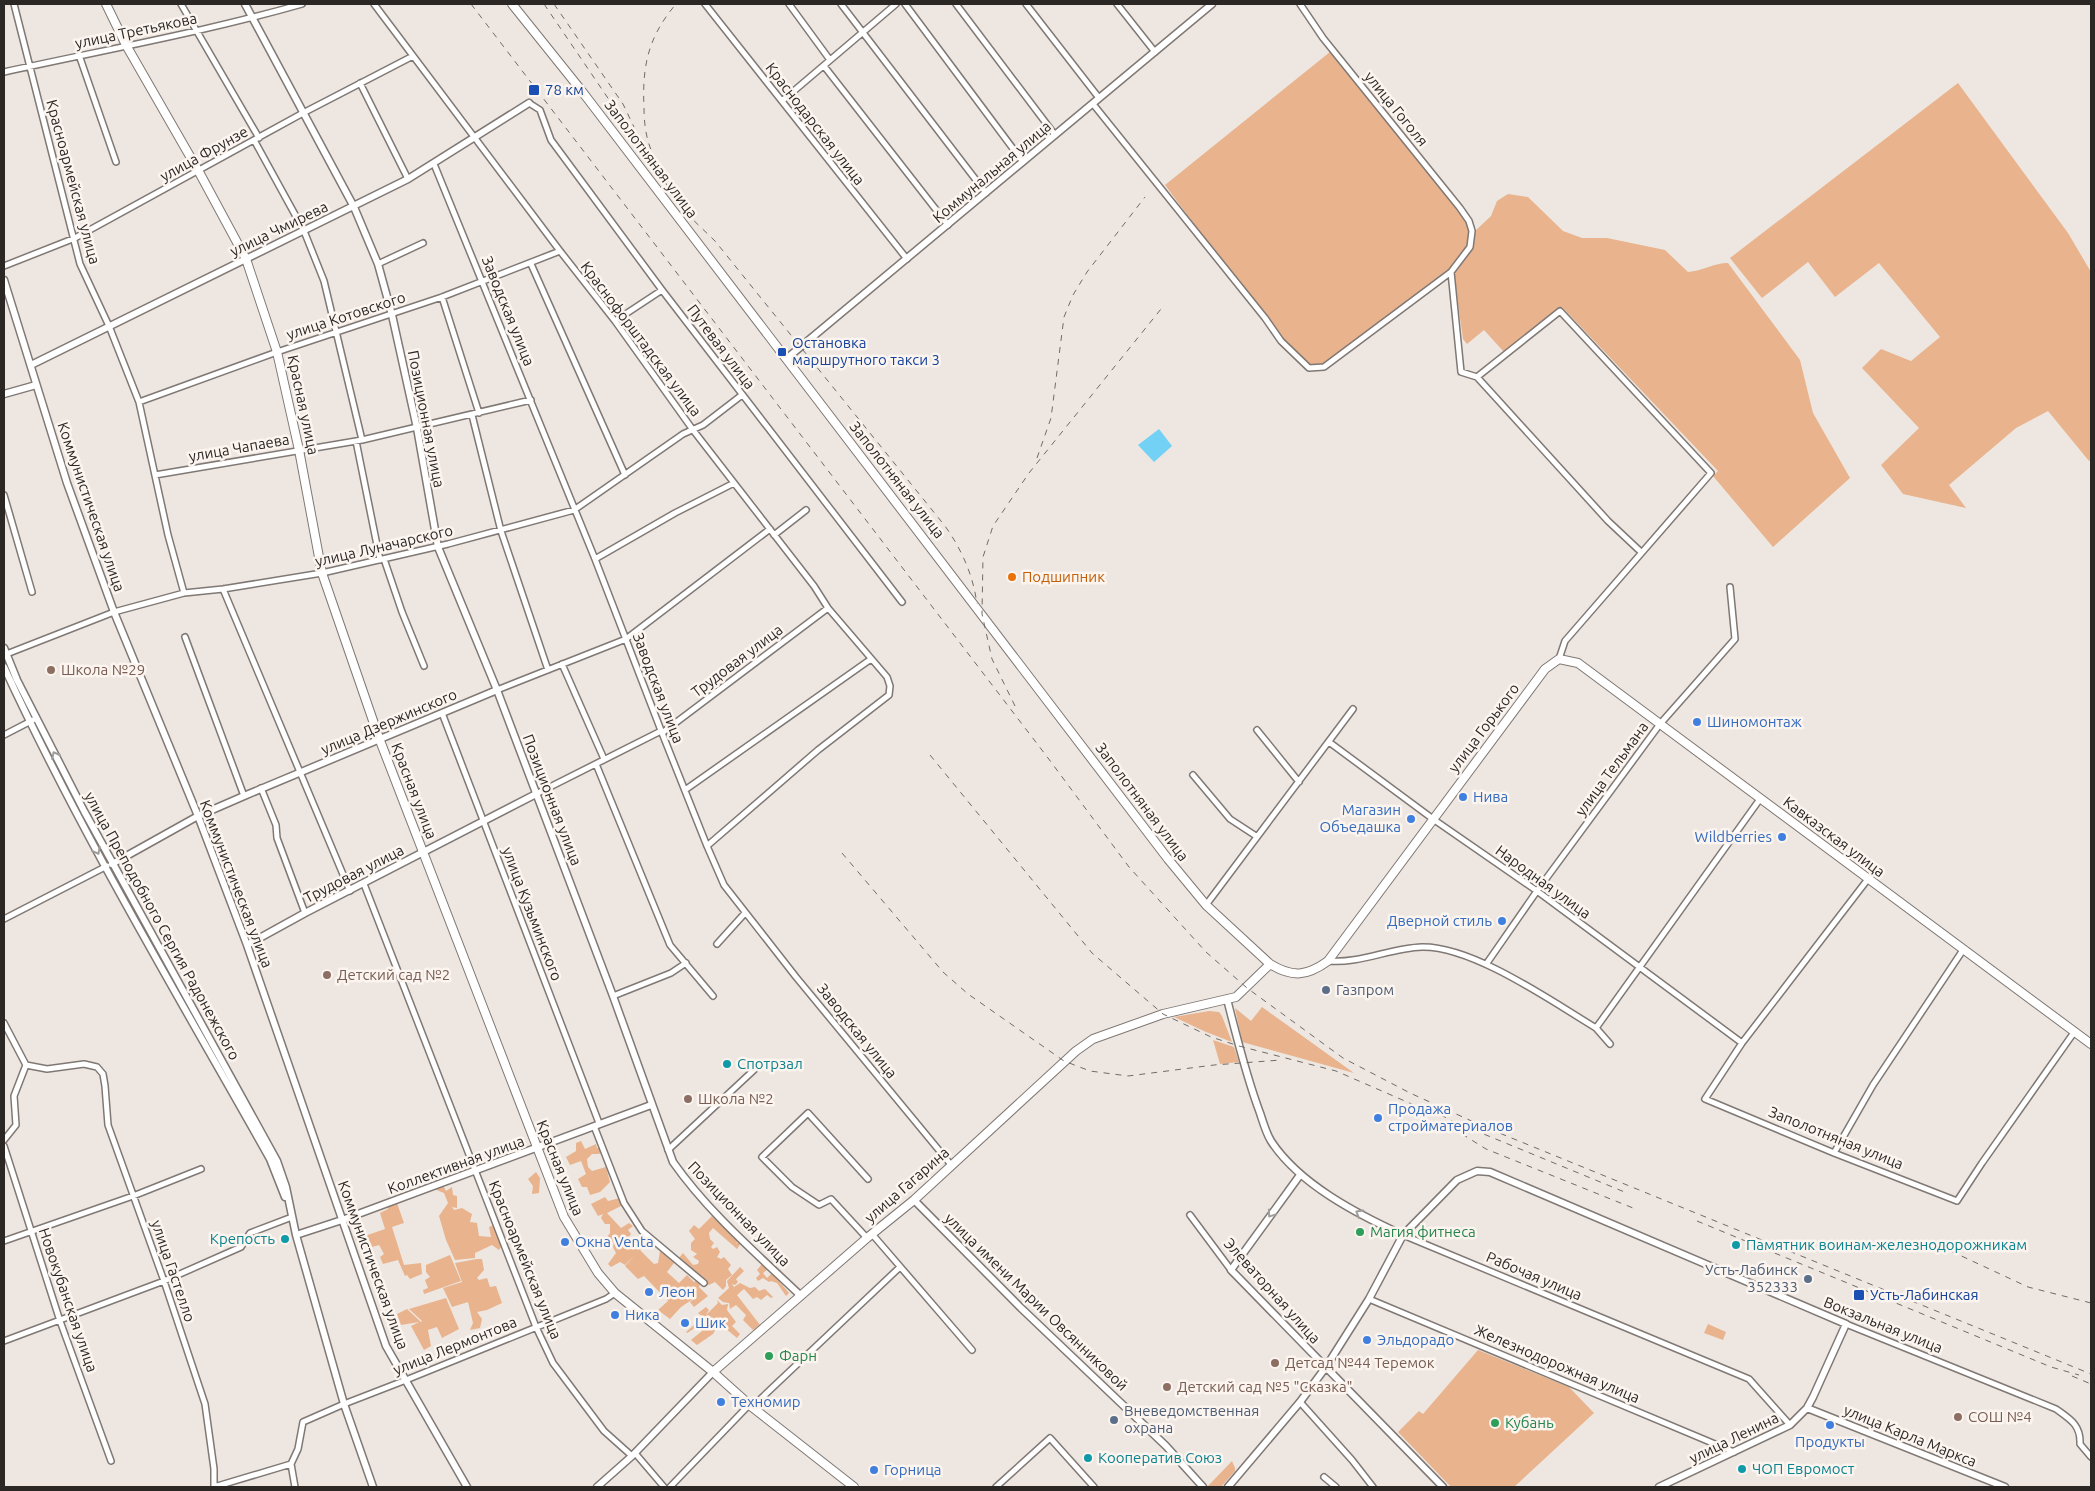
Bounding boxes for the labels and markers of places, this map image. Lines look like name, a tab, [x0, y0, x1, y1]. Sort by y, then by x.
place label: 78 км	[545, 81, 584, 98]
marker: 78 км	[527, 83, 541, 97]
place label: Остановка маршрутного такси 3	[792, 334, 940, 368]
marker: Остановка маршрутного такси 3	[776, 346, 788, 358]
place label: Подшипник	[1022, 568, 1105, 585]
marker: Подшипник	[1006, 571, 1018, 583]
place label: Школа №29	[61, 661, 145, 678]
marker: Школа №29	[45, 664, 57, 676]
place label: Шиномонтаж	[1707, 713, 1802, 730]
marker: Шиномонтаж	[1691, 716, 1703, 728]
place label: Нива	[1473, 788, 1508, 805]
marker: Нива	[1457, 791, 1469, 803]
place label: Магазин Объедашка	[1319, 801, 1401, 835]
marker: Магазин Объедашка	[1405, 813, 1417, 825]
place label: Wildberries	[1695, 828, 1772, 845]
marker: Wildberries	[1776, 831, 1788, 843]
place label: Дверной стиль	[1387, 912, 1492, 929]
marker: Дверной стиль	[1496, 915, 1508, 927]
place label: Детский сад №2	[337, 966, 450, 983]
marker: Детский сад №2	[321, 969, 333, 981]
place label: Газпром	[1336, 981, 1394, 998]
marker: Газпром	[1320, 984, 1332, 996]
place label: Спотрзал	[737, 1055, 803, 1072]
marker: Спотрзал	[721, 1058, 733, 1070]
place label: Школа №2	[698, 1090, 774, 1107]
marker: Школа №2	[682, 1093, 694, 1105]
place label: Продажа стройматериалов	[1388, 1100, 1513, 1134]
marker: Продажа стройматериалов	[1372, 1112, 1384, 1124]
place label: Магия фитнеса	[1370, 1223, 1476, 1240]
marker: Магия фитнеса	[1354, 1226, 1366, 1238]
place label: Крепость	[210, 1230, 275, 1247]
marker: Крепость	[279, 1233, 291, 1245]
place label: Окна Venta	[575, 1233, 654, 1250]
marker: Окна Venta	[559, 1236, 571, 1248]
place label: Памятник воинам-железнодорожникам	[1746, 1236, 2027, 1253]
marker: Памятник воинам-железнодорожникам	[1730, 1239, 1742, 1251]
place label: Усть-Лабинск 352333	[1705, 1261, 1798, 1295]
marker: Усть-Лабинск 352333	[1802, 1273, 1814, 1285]
place label: Леон	[659, 1283, 695, 1300]
marker: Леон	[643, 1286, 655, 1298]
place label: Усть-Лабинская	[1870, 1286, 1979, 1303]
marker: Усть-Лабинская	[1852, 1288, 1866, 1302]
place label: Ника	[625, 1306, 660, 1323]
marker: Ника	[609, 1309, 621, 1321]
place label: Шик	[695, 1314, 726, 1331]
marker: Шик	[679, 1317, 691, 1329]
place label: Эльдорадо	[1377, 1331, 1454, 1348]
marker: Эльдорадо	[1361, 1334, 1373, 1346]
place label: Фарн	[779, 1347, 817, 1364]
marker: Фарн	[763, 1350, 775, 1362]
place label: Детсад №44 Теремок	[1285, 1354, 1435, 1371]
marker: Детсад №44 Теремок	[1269, 1357, 1281, 1369]
place label: Детский сад №5 "Сказка"	[1177, 1378, 1352, 1395]
marker: Детский сад №5 "Сказка"	[1161, 1381, 1173, 1393]
place label: Техномир	[731, 1393, 801, 1410]
marker: Техномир	[715, 1396, 727, 1408]
place label: Вневедомственная охрана	[1124, 1402, 1259, 1436]
place label: СОШ №4	[1968, 1408, 2032, 1425]
marker: СОШ №4	[1952, 1411, 1964, 1423]
marker: Вневедомственная охрана	[1108, 1414, 1120, 1426]
place label: Кубань	[1505, 1414, 1554, 1431]
marker: Кубань	[1489, 1417, 1501, 1429]
marker: Продукты	[1824, 1419, 1836, 1431]
place label: Продукты	[1795, 1433, 1865, 1450]
place label: Кооператив Союз	[1098, 1449, 1222, 1466]
marker: Кооператив Союз	[1082, 1452, 1094, 1464]
place label: ЧОП Евромост	[1752, 1460, 1855, 1477]
place label: Горница	[884, 1461, 942, 1478]
marker: ЧОП Евромост	[1736, 1463, 1748, 1475]
marker: Горница	[868, 1464, 880, 1476]

